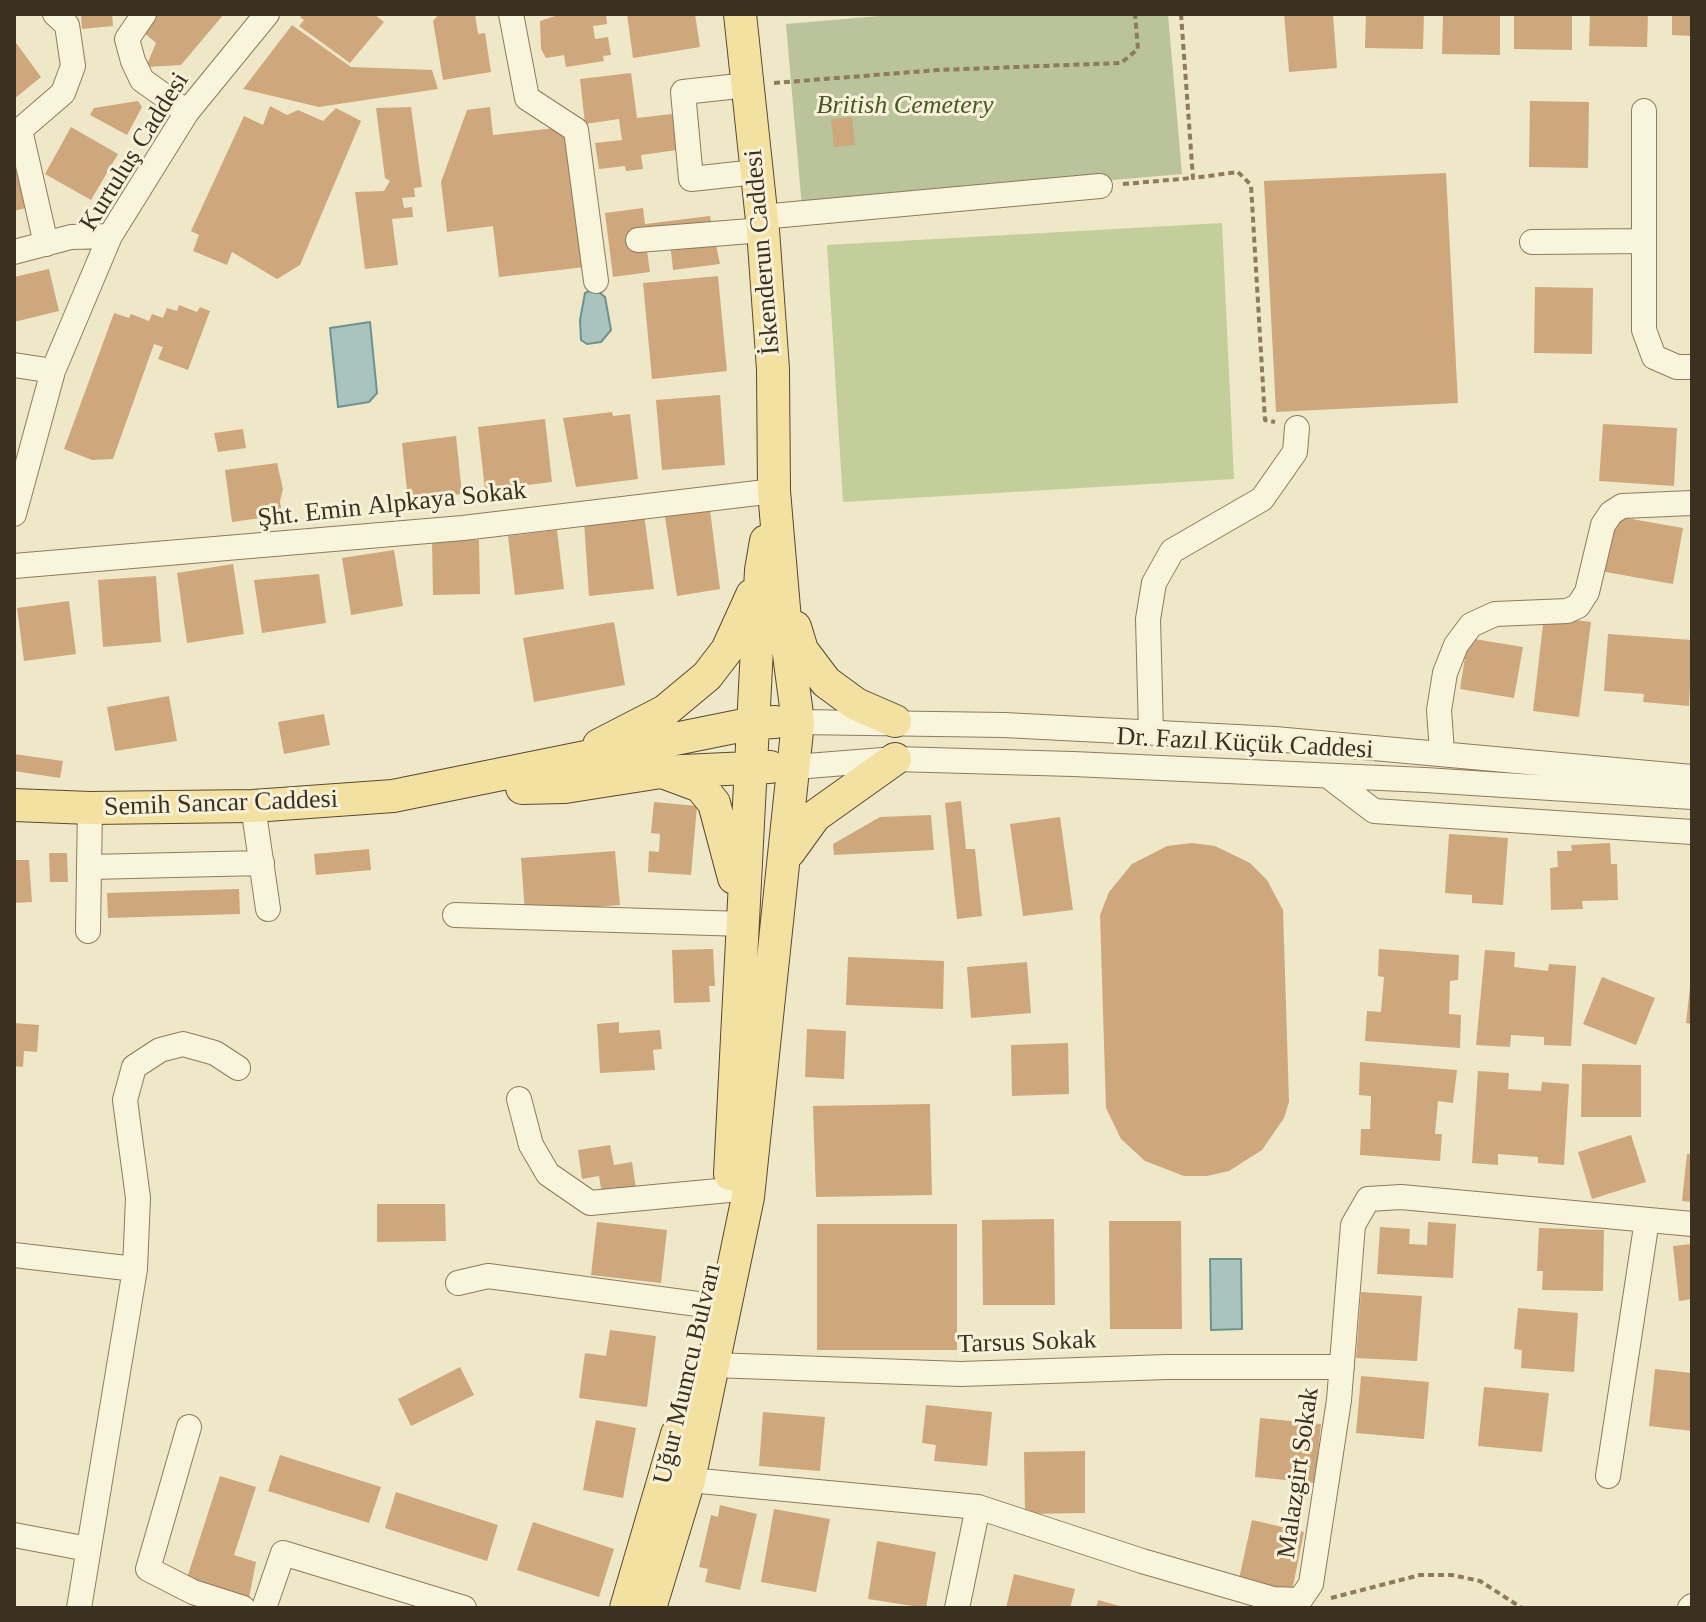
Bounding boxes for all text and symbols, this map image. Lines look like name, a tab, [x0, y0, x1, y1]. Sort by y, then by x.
street label: Kurtuluş Caddesi	[74, 67, 196, 237]
park label: British Cemetery	[817, 90, 993, 122]
street label: İskenderun Caddesi	[738, 148, 788, 356]
street label: Şht. Emin Alpkaya Sokak	[256, 475, 528, 535]
street label: Dr. Fazıl Küçük Caddesi	[1116, 722, 1374, 766]
street label: Semih Sancar Caddesi	[104, 784, 338, 824]
street label: Uğur Mumcu Bulvarı	[647, 1261, 729, 1487]
street label: Tarsus Sokak	[957, 1325, 1097, 1361]
street label: Malazgirt Sokak	[1272, 1385, 1326, 1561]

